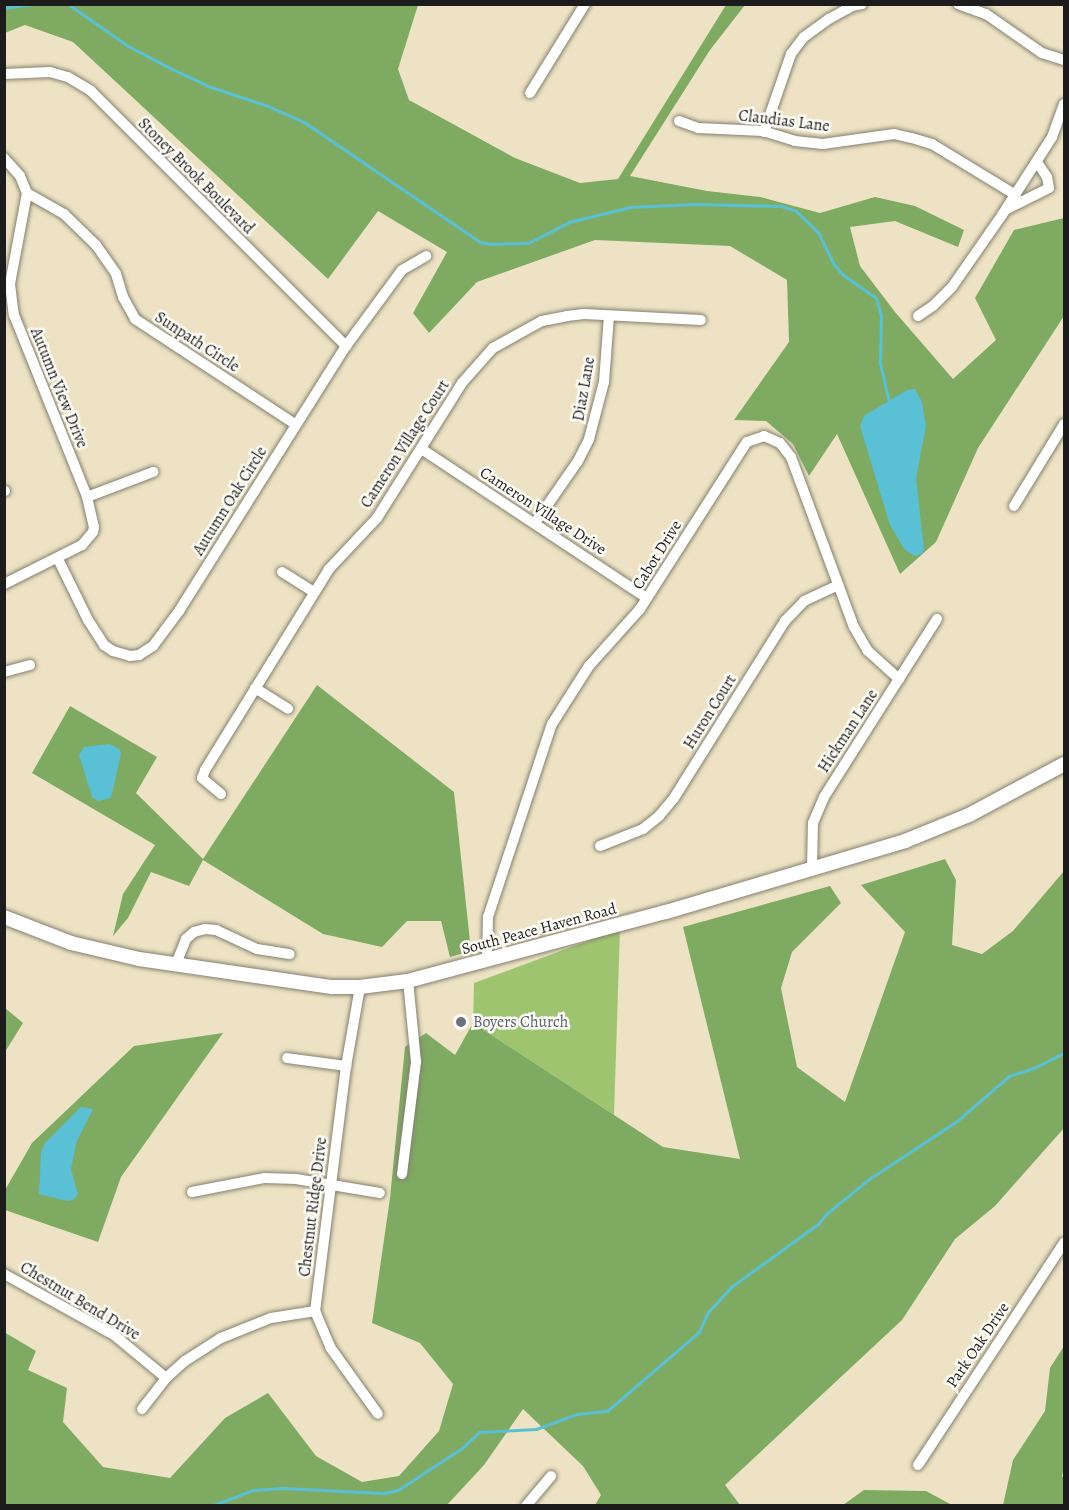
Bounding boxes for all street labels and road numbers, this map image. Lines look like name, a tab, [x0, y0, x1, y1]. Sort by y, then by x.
street label: Claudias Lane	[737, 106, 831, 136]
street label: Stoney Brook Boulevard	[134, 114, 258, 238]
street label: Sunpath Circle	[151, 308, 243, 376]
street label: Autumn View Drive	[26, 325, 92, 451]
street label: Diaz Lane	[569, 355, 599, 423]
street label: Cameron Village Court	[356, 376, 454, 512]
street label: Autumn Oak Circle	[189, 443, 271, 559]
street label: Cameron Village Drive	[476, 463, 610, 559]
street label: Cabot Drive	[628, 517, 686, 593]
street label: Huron Court	[680, 671, 740, 753]
street label: Hickman Lane	[814, 686, 882, 776]
street label: South Peace Haven Road	[459, 899, 619, 959]
street label: Chestnut Ridge Drive	[295, 1136, 331, 1278]
street label: Chestnut Bend Drive	[17, 1258, 143, 1344]
street label: Park Oak Drive	[942, 1299, 1014, 1391]

